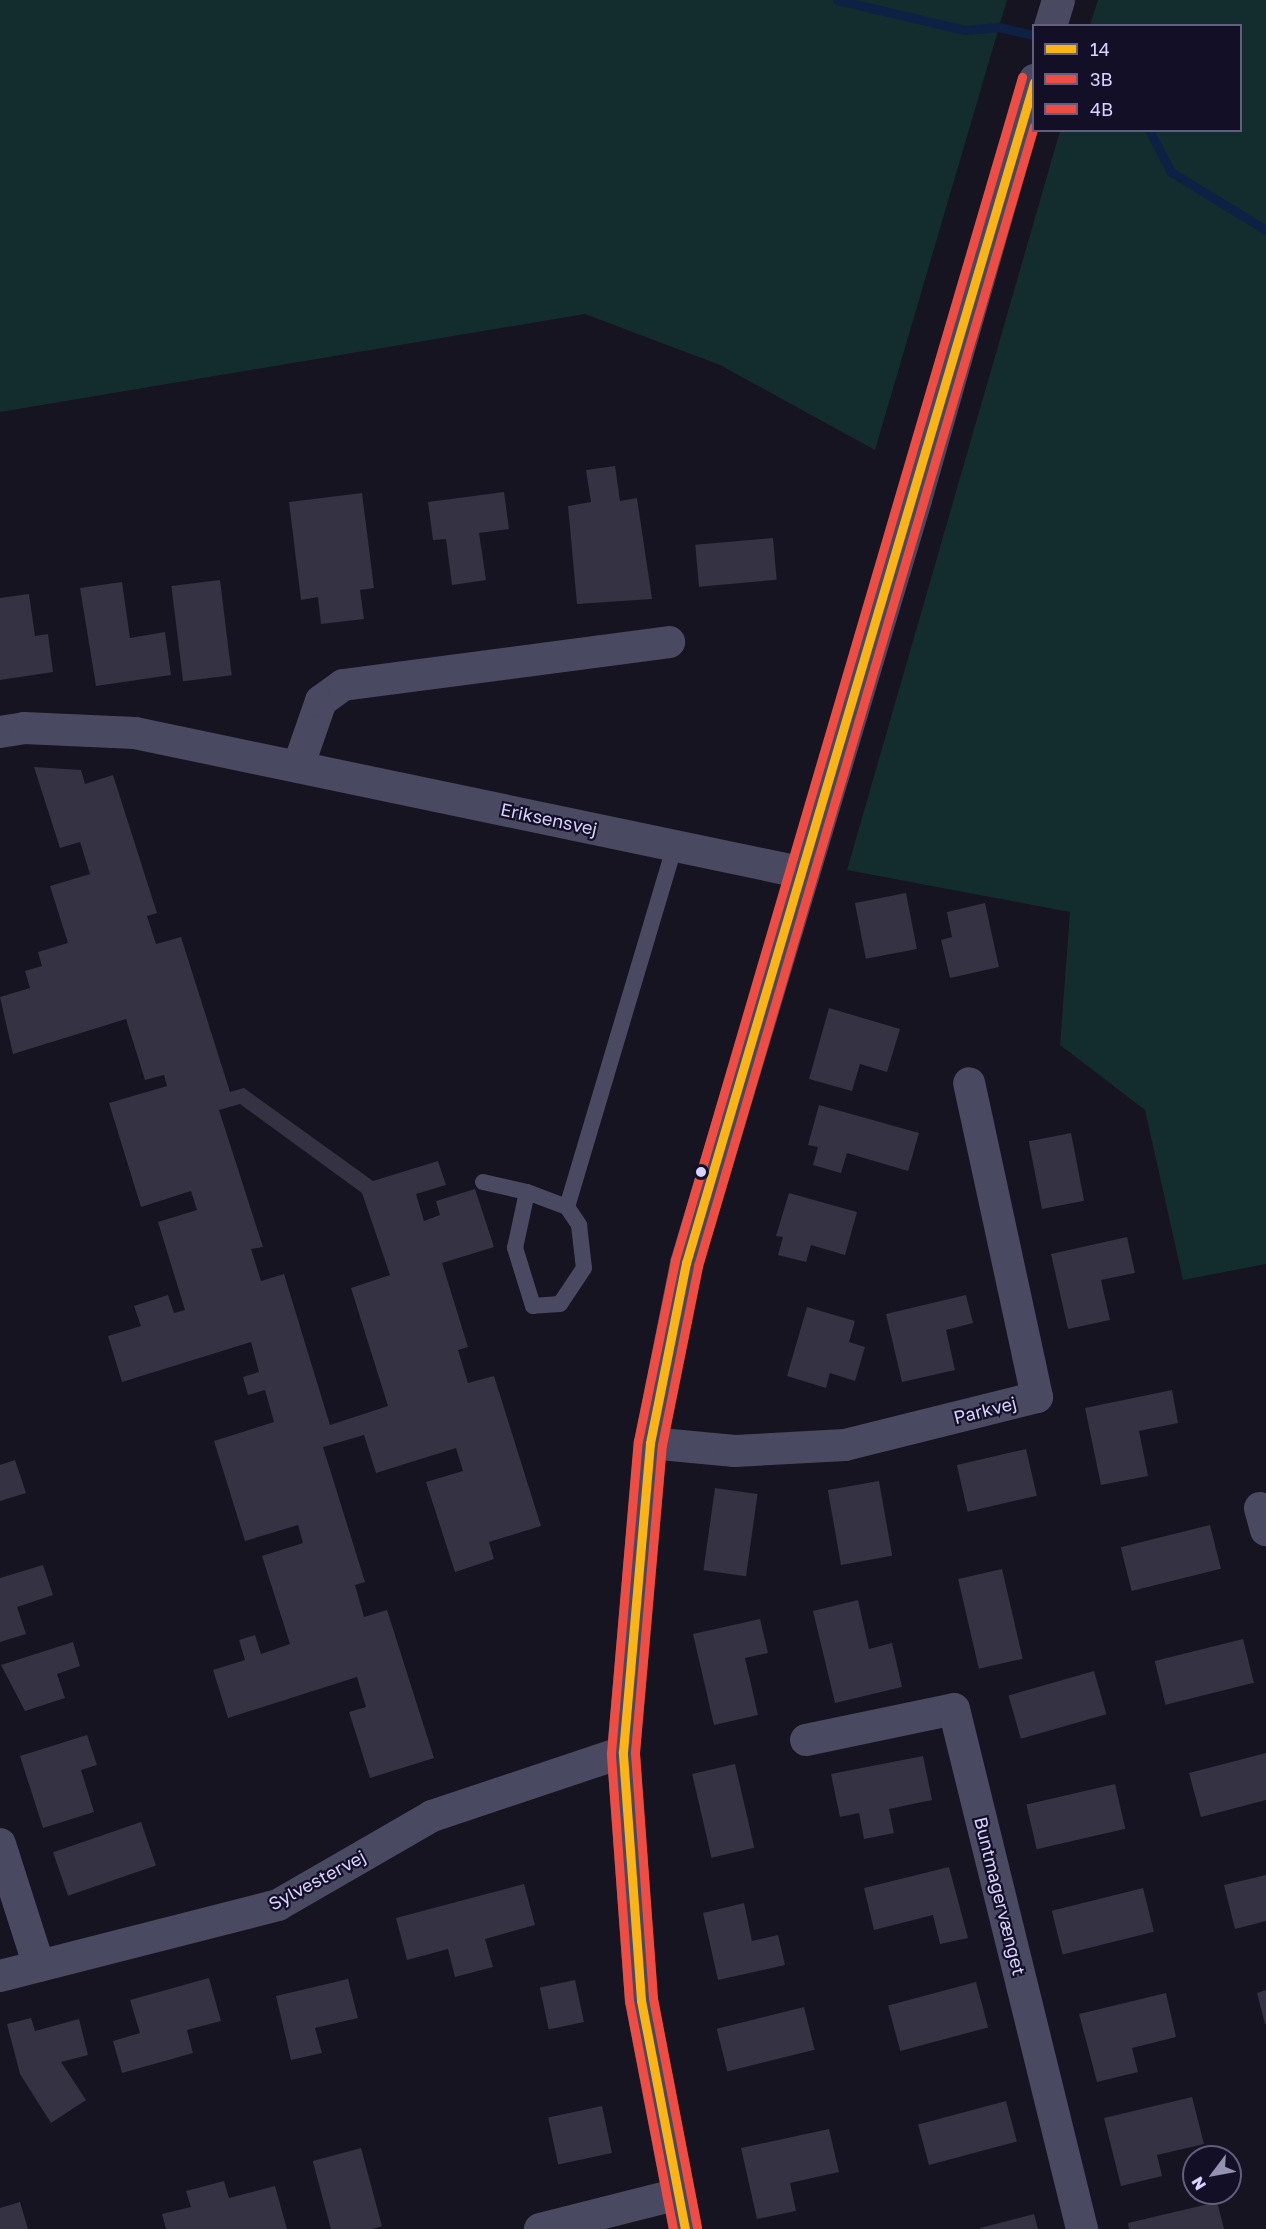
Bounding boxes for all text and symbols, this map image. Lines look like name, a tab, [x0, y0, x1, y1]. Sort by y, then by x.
legend	[1032, 24, 1242, 132]
text: 14	[1090, 38, 1110, 60]
text: 3B	[1090, 68, 1113, 90]
text: 4B	[1090, 98, 1113, 120]
street label: Eriksensvej	[499, 798, 599, 840]
unlabelled marker	[695, 1166, 707, 1178]
street label: Parkvej	[951, 1392, 1019, 1428]
street label: Buntmagervænget	[970, 1815, 1030, 1977]
street label: Sylvestervej	[265, 1845, 369, 1915]
north arrow	[1182, 2145, 1242, 2205]
text: N	[1187, 2173, 1210, 2194]

